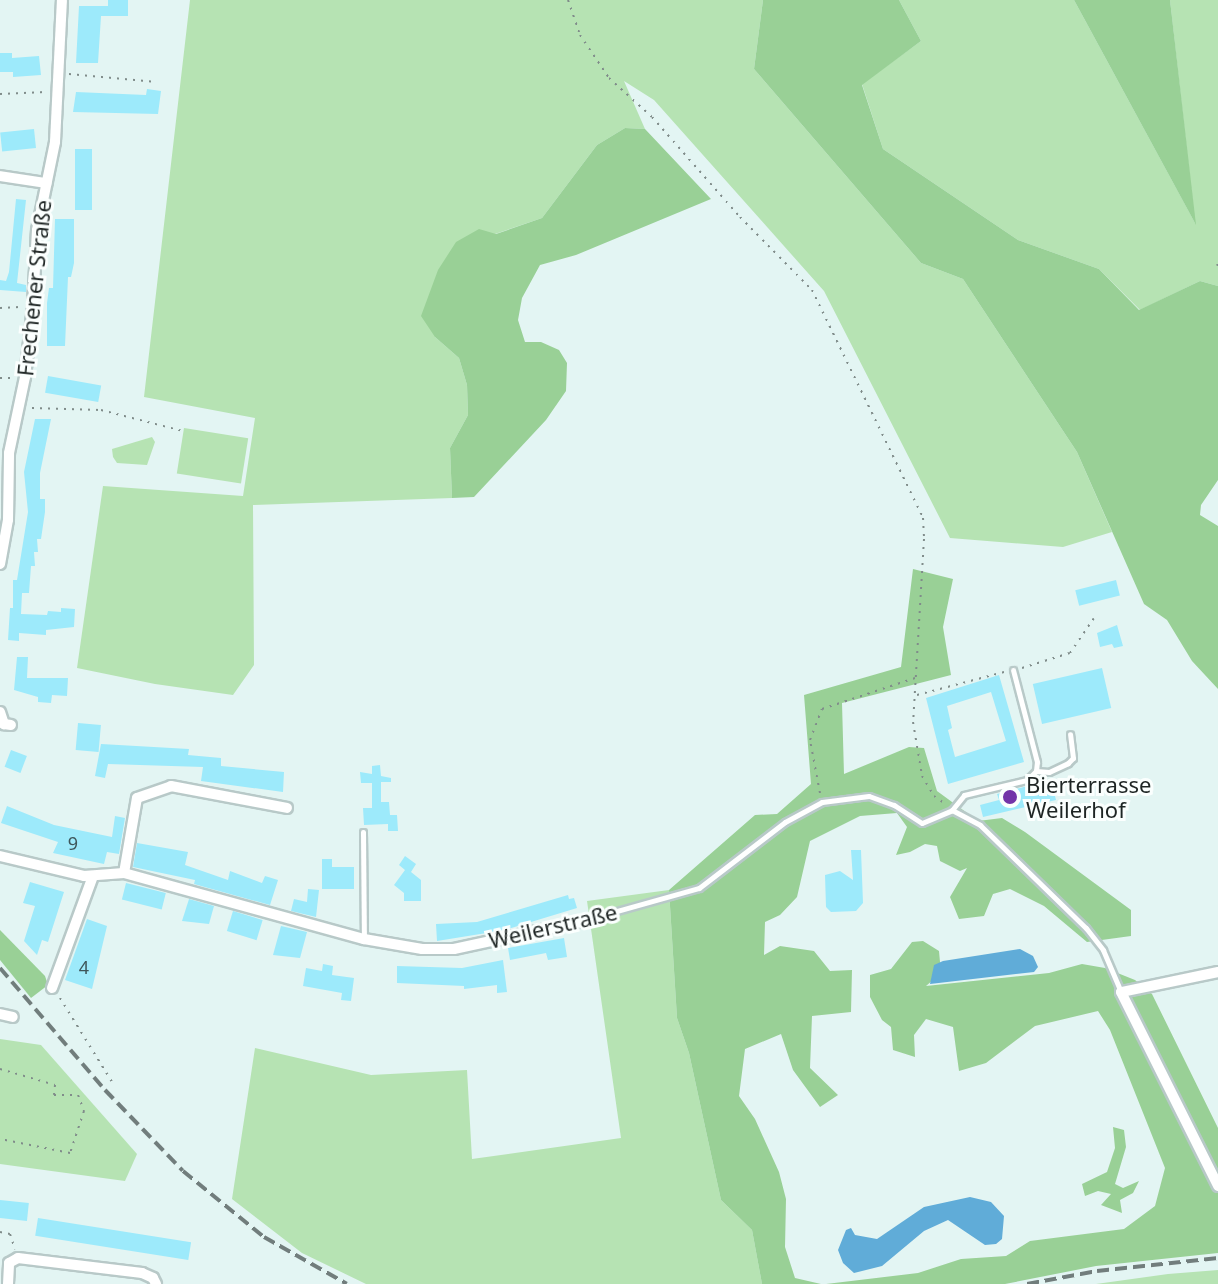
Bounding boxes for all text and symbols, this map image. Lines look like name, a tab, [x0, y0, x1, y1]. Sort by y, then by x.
street label: Frechener Straße	[12, 199, 56, 377]
place label: Bierterrasse Weilerhof	[1026, 771, 1151, 822]
marker: Bierterrasse Weilerhof	[1001, 788, 1019, 806]
house number: 9	[68, 832, 78, 854]
street label: Weilerstraße	[486, 898, 620, 954]
house number: 4	[79, 956, 89, 978]

